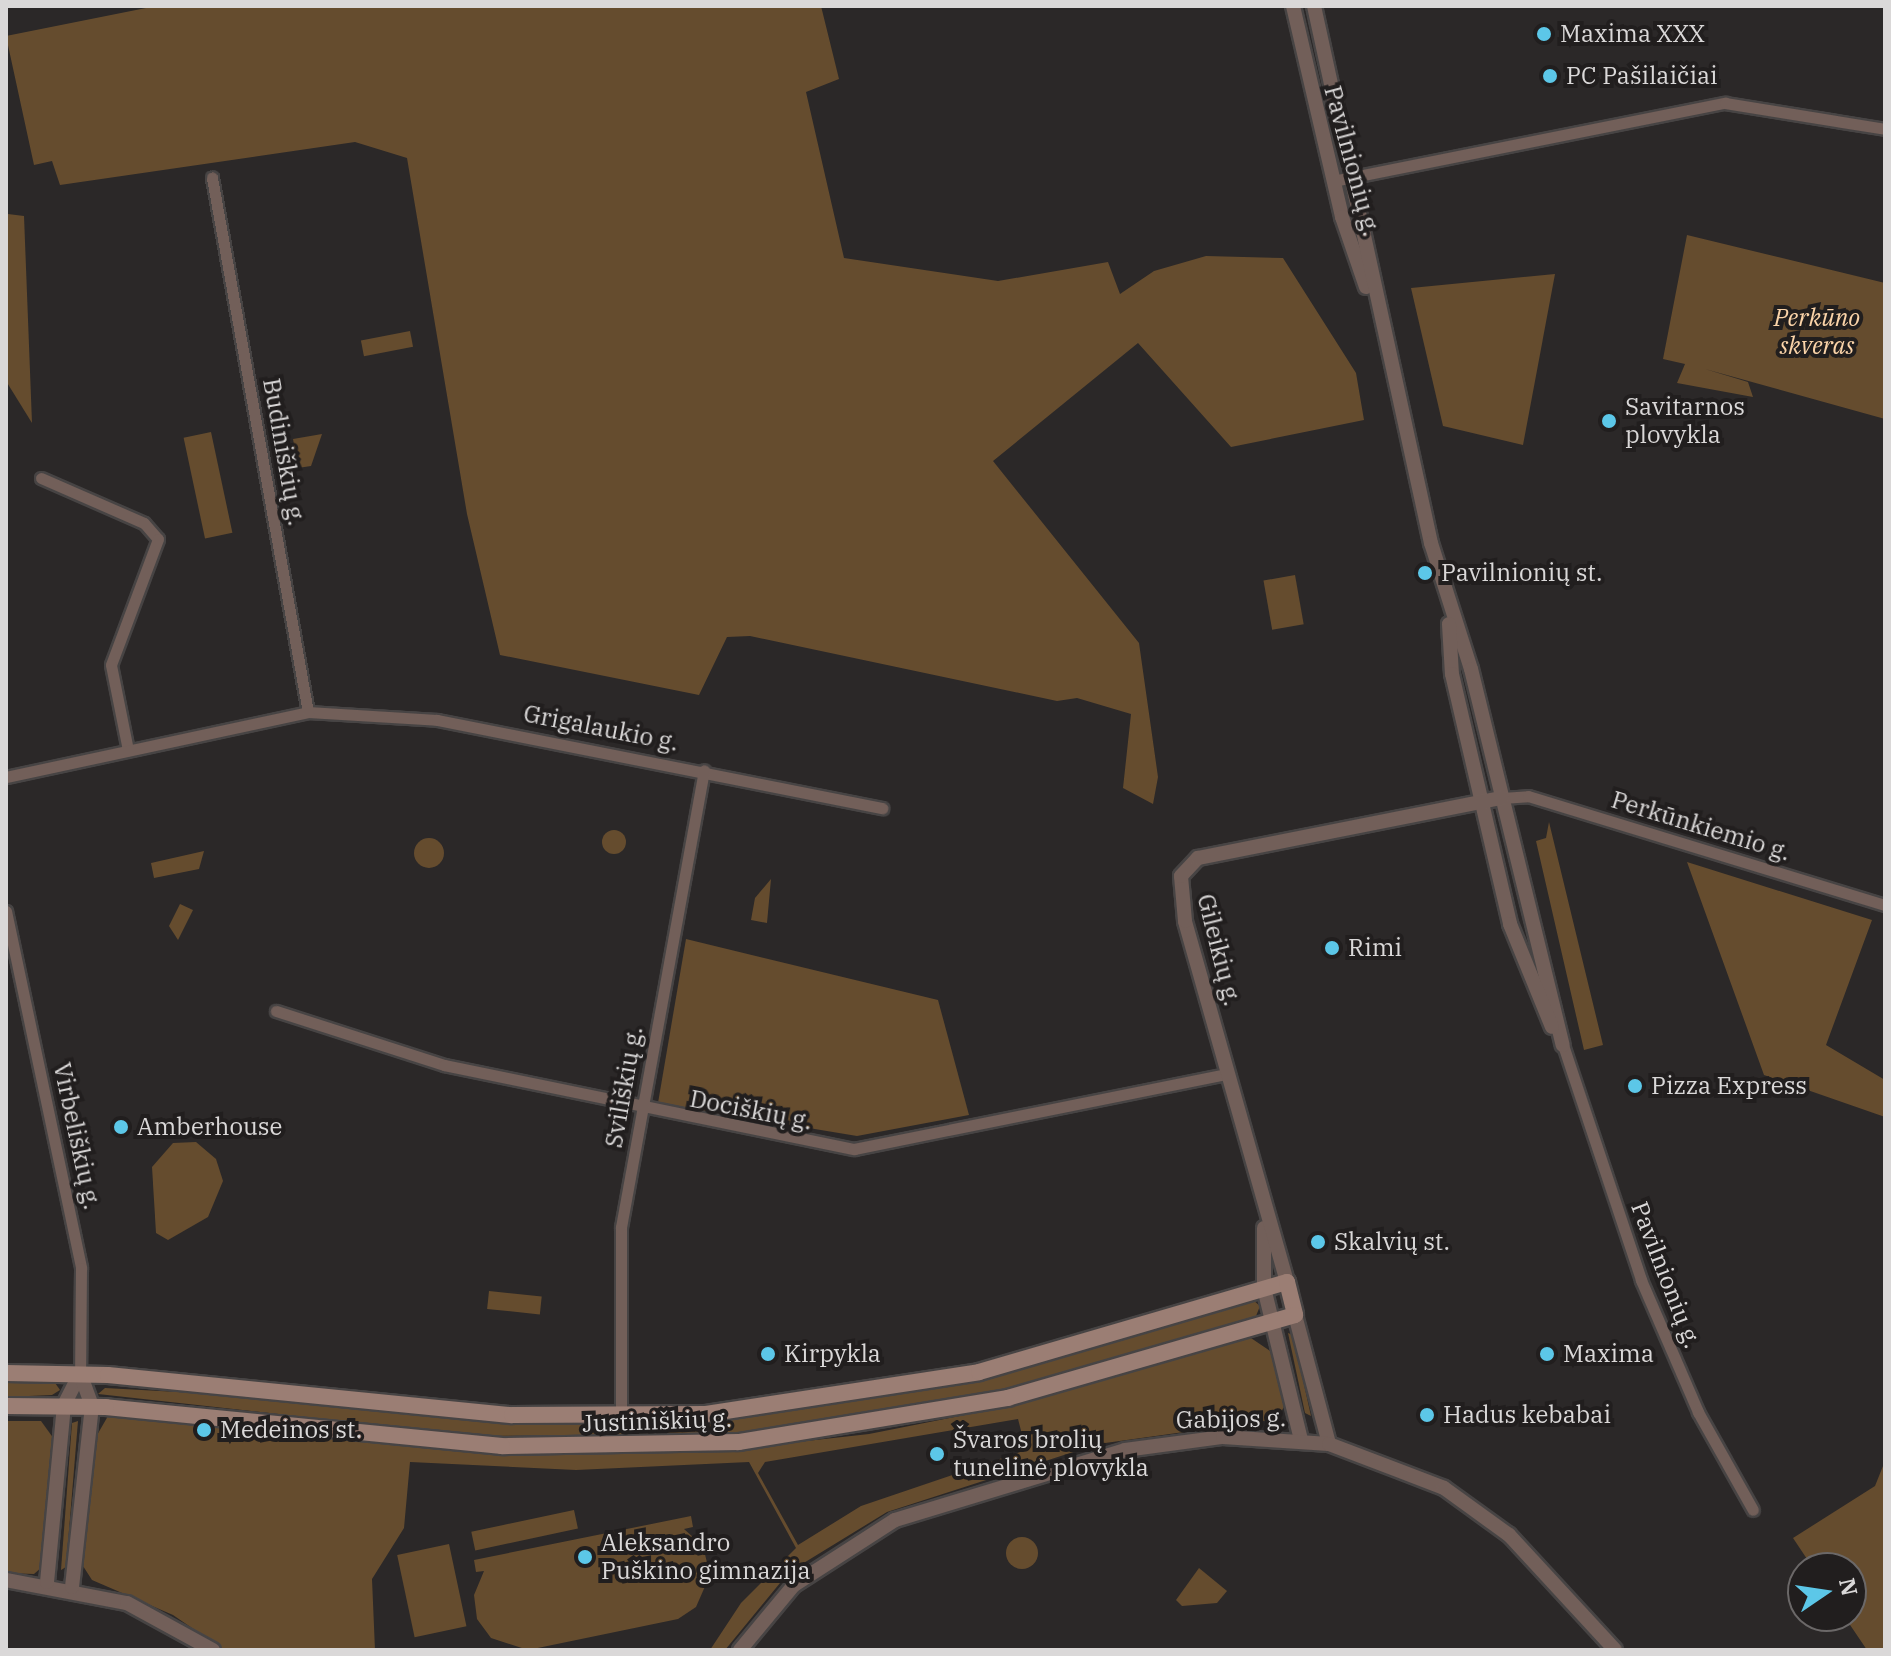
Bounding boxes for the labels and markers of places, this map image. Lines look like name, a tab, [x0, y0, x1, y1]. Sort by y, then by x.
place label: Maxima XXX	[1560, 20, 1705, 48]
marker: Maxima XXX	[1535, 25, 1553, 43]
place label: PC Pašilaičiai	[1566, 62, 1718, 90]
marker: PC Pašilaičiai	[1541, 67, 1559, 85]
place label: Savitarnos plovykla	[1625, 393, 1745, 449]
marker: Savitarnos plovykla	[1600, 412, 1618, 430]
place label: Pavilnionių st.	[1441, 559, 1602, 587]
marker: Pavilnionių st.	[1416, 564, 1434, 582]
place label: Rimi	[1348, 934, 1402, 962]
marker: Rimi	[1323, 939, 1341, 957]
place label: Pizza Express	[1651, 1072, 1807, 1100]
marker: Pizza Express	[1626, 1077, 1644, 1095]
place label: Amberhouse	[137, 1113, 282, 1141]
marker: Amberhouse	[112, 1118, 130, 1136]
place label: Skalvių st.	[1334, 1228, 1450, 1256]
marker: Skalvių st.	[1309, 1233, 1327, 1251]
place label: Kirpykla	[784, 1340, 881, 1368]
place label: Maxima	[1563, 1340, 1654, 1368]
marker: Kirpykla	[759, 1345, 777, 1363]
marker: Maxima	[1538, 1345, 1556, 1363]
place label: Hadus kebabai	[1443, 1401, 1611, 1429]
marker: Hadus kebabai	[1418, 1406, 1436, 1424]
place label: Medeinos st.	[220, 1416, 362, 1444]
marker: Medeinos st.	[195, 1421, 213, 1439]
place label: Švaros brolių tunelinė plovykla	[953, 1426, 1149, 1482]
marker: Švaros brolių tunelinė plovykla	[928, 1445, 946, 1463]
place label: Aleksandro Puškino gimnazija	[601, 1529, 811, 1585]
marker: Aleksandro Puškino gimnazija	[576, 1548, 594, 1566]

